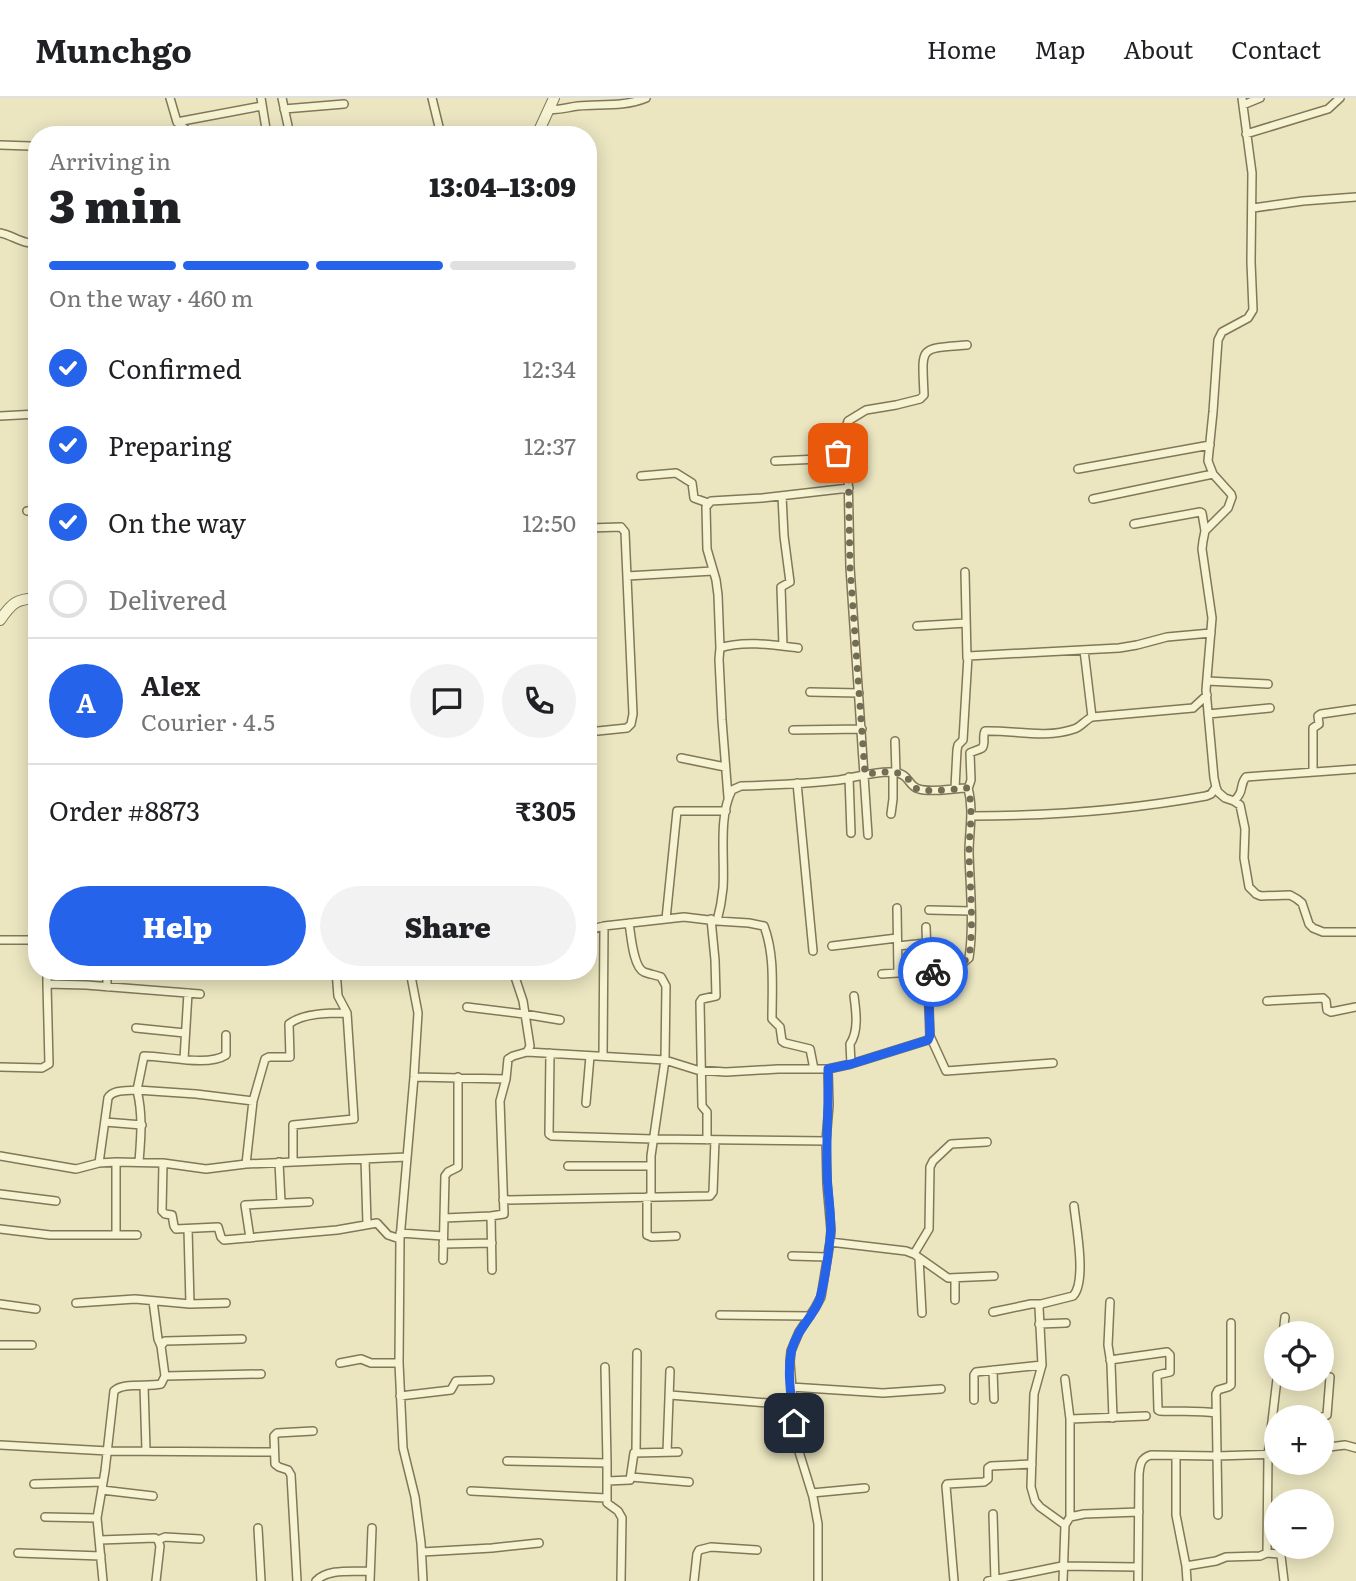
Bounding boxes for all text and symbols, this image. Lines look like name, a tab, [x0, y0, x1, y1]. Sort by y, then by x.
text: Munchgo	[35, 24, 192, 73]
text: Home	[927, 31, 996, 66]
text: Map	[1034, 31, 1085, 66]
text: About	[1123, 31, 1193, 66]
text: Contact	[1231, 31, 1321, 66]
text: Arriving in	[49, 143, 171, 177]
text: 13:04–13:09	[429, 166, 576, 205]
text: 3 min	[49, 169, 181, 237]
text: On the way · 460 m	[49, 280, 253, 314]
text: Confirmed	[108, 348, 242, 387]
icon: check	[49, 349, 87, 387]
text: 12:34	[523, 351, 576, 385]
pin	[808, 423, 868, 483]
text: Preparing	[108, 425, 231, 464]
icon: check	[49, 426, 87, 464]
text: 12:37	[524, 428, 576, 462]
icon: bag	[819, 434, 857, 472]
text: On the way	[108, 502, 246, 541]
icon: check	[49, 503, 87, 541]
text: 12:50	[522, 505, 576, 539]
text: Delivered	[108, 579, 227, 618]
button: chat	[410, 664, 484, 738]
button: phone	[502, 664, 576, 738]
text: Alex	[141, 665, 200, 704]
text: A	[76, 682, 96, 721]
text: Courier · 4.5	[141, 704, 275, 738]
text: Order #8873	[49, 790, 200, 829]
text: ₹305	[515, 790, 576, 829]
button: Help	[49, 886, 306, 966]
button: Share	[320, 886, 576, 966]
courier	[898, 937, 968, 1007]
icon: bike	[914, 953, 952, 991]
map controls	[1264, 1321, 1334, 1559]
button: locate	[1264, 1321, 1334, 1391]
pin	[764, 1393, 824, 1453]
icon: home	[775, 1404, 813, 1442]
button: +	[1264, 1405, 1334, 1475]
button: −	[1264, 1489, 1334, 1559]

